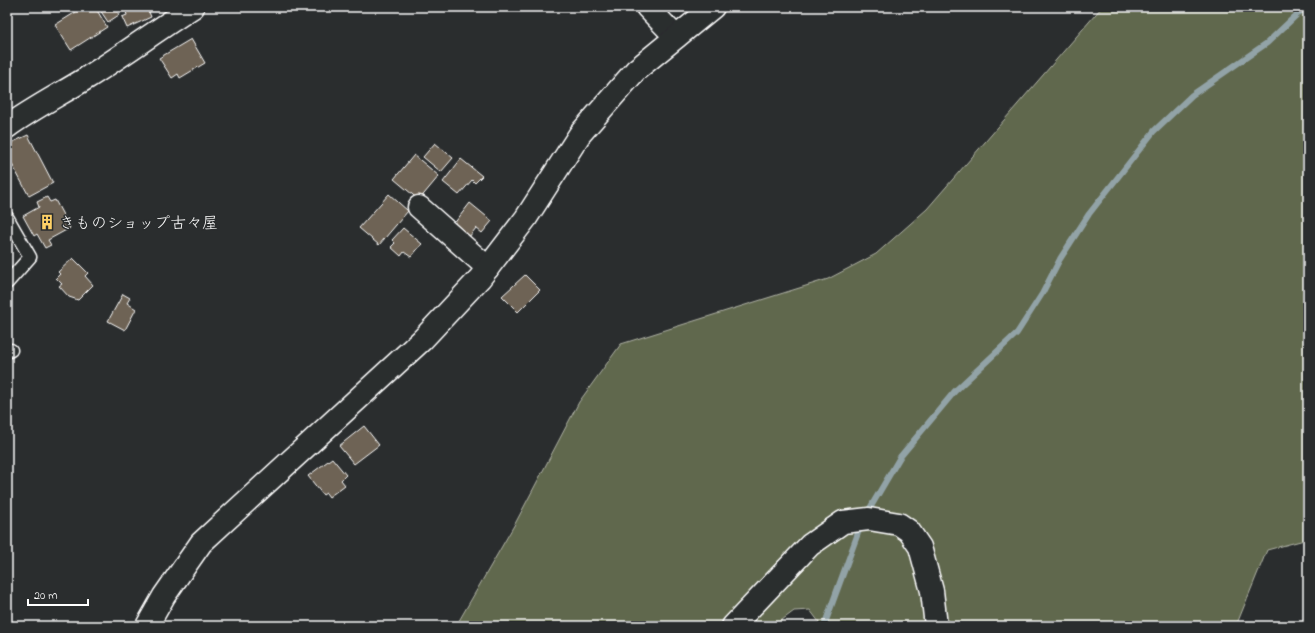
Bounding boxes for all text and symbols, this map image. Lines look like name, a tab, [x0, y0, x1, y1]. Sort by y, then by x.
place label: きものショップ古々屋	[59, 212, 218, 236]
building icon: きものショップ古々屋	[38, 213, 56, 231]
scale bar	[28, 581, 88, 607]
text: 20 m	[34, 587, 57, 605]

